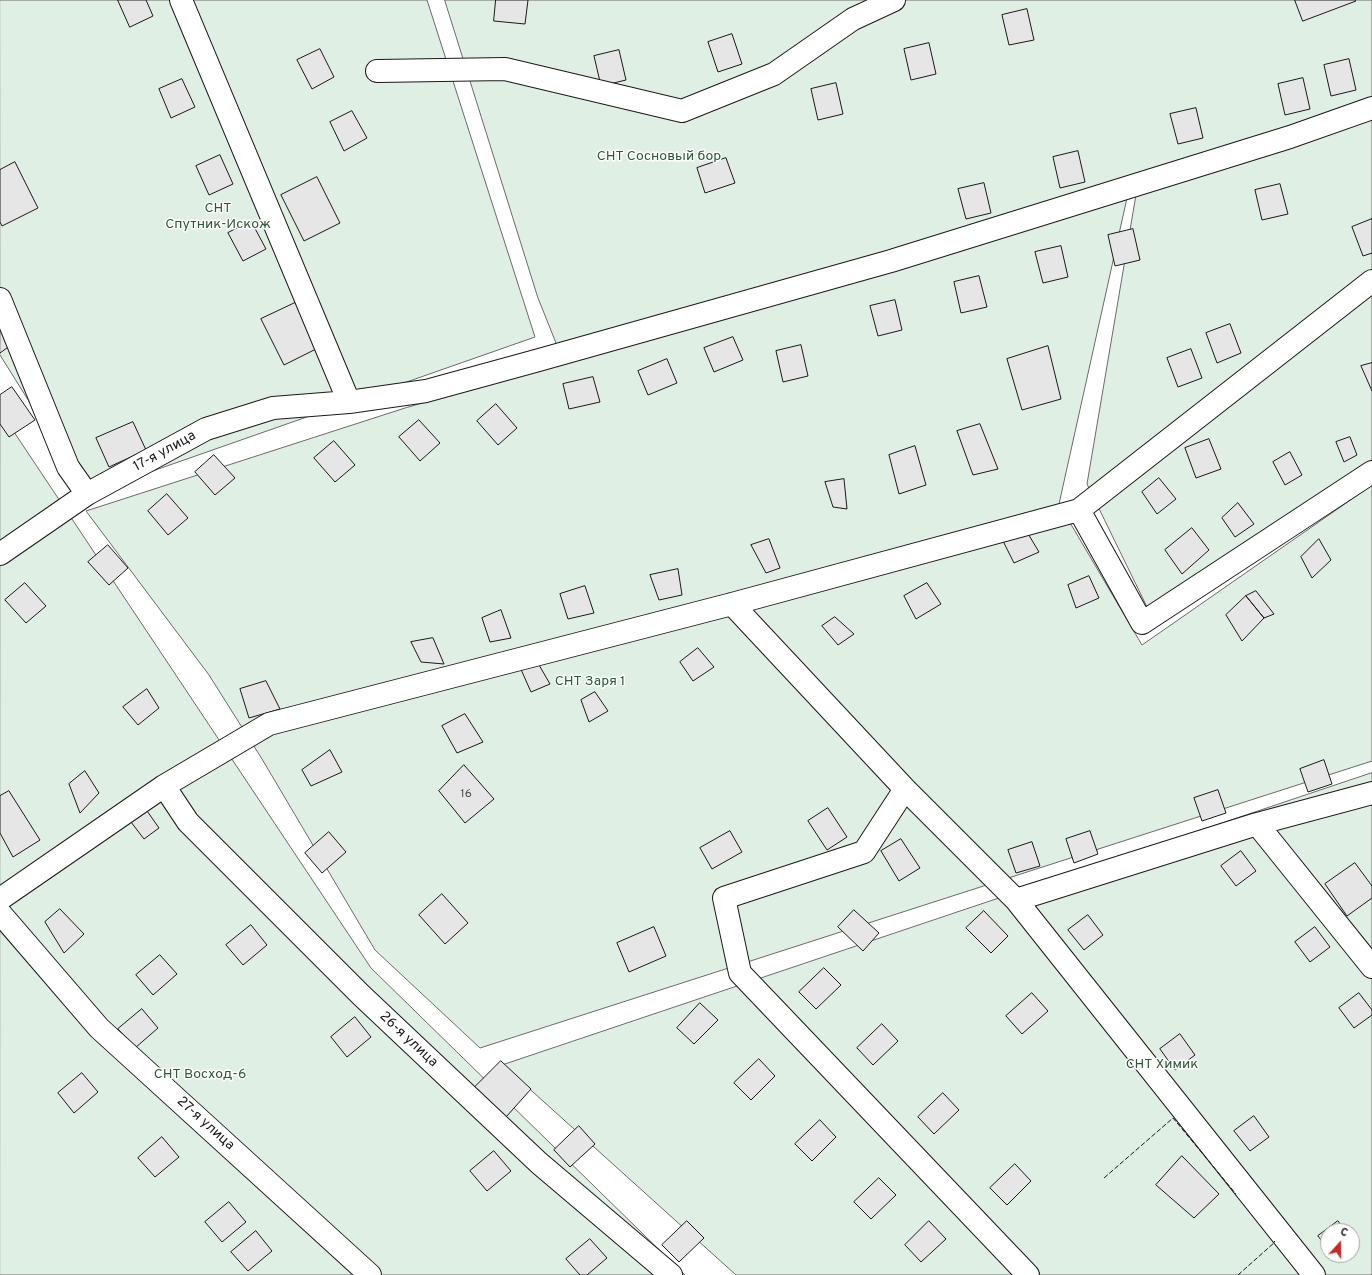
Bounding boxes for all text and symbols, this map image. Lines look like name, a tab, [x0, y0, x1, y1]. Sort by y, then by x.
park label: СНТ Сосновый бор	[597, 149, 721, 165]
park label: СНТ Спутник-Искож	[165, 201, 271, 234]
street label: 17-я улица	[131, 428, 199, 476]
park label: СНТ Заря 1	[555, 674, 625, 690]
house number: 16	[460, 788, 472, 802]
street label: 26-я улица	[375, 1009, 441, 1071]
park label: СНТ Химик	[1126, 1057, 1198, 1073]
park label: СНТ Восход-6	[154, 1067, 246, 1083]
street label: 27-я улица	[173, 1094, 237, 1154]
north arrow	[1320, 1223, 1360, 1263]
text: С	[1338, 1225, 1350, 1241]

